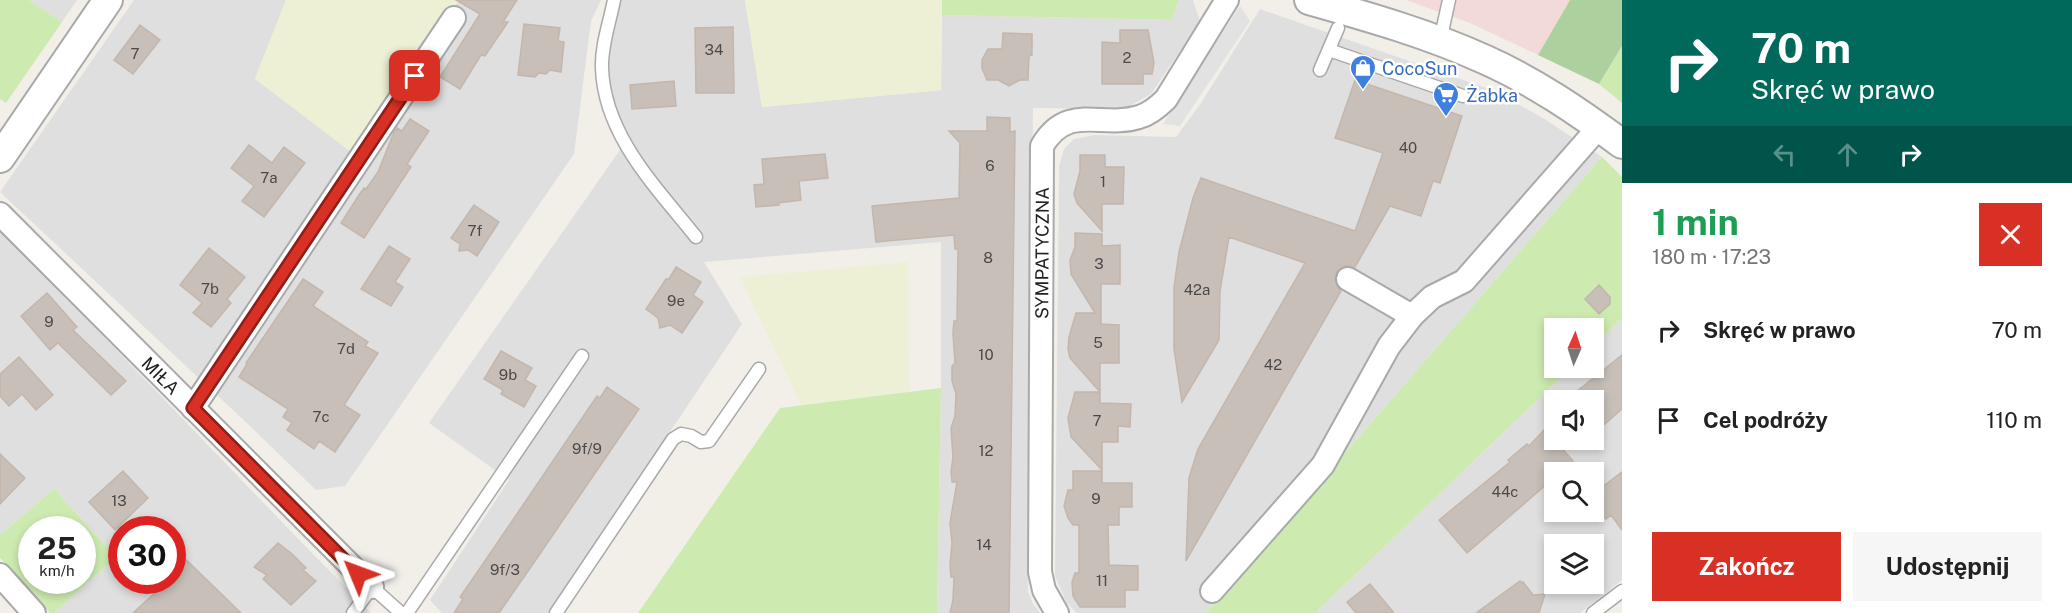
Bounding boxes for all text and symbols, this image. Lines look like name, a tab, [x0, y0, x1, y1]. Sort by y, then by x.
text: 70 m	[1751, 23, 1851, 72]
icon: right	[1652, 24, 1730, 102]
house number: 34	[705, 41, 723, 58]
house number: 7	[130, 45, 140, 62]
house number: 2	[1123, 49, 1132, 66]
pin	[389, 50, 440, 101]
shop icon: CocoSun	[1348, 53, 1378, 91]
place label: CocoSun	[1382, 58, 1457, 79]
icon: arrive	[398, 59, 431, 92]
text: Skręć w prawo	[1751, 73, 1935, 105]
supermarket icon: Żabka	[1431, 80, 1461, 118]
place label: Żabka	[1466, 84, 1518, 106]
icon: left	[1768, 138, 1801, 171]
icon: ahead	[1831, 138, 1864, 171]
icon: right	[1894, 138, 1927, 171]
house number: 40	[1399, 139, 1417, 156]
house number: 6	[985, 157, 995, 174]
house number: 7a	[260, 169, 278, 186]
house number: 1	[1100, 173, 1106, 190]
street label: SYMPATYCZNA	[1031, 187, 1052, 319]
text: 1 min	[1652, 201, 1739, 243]
button: close	[1979, 203, 2042, 266]
house number: 7f	[468, 222, 483, 239]
text: 180 m · 17:23	[1652, 245, 1771, 269]
house number: 8	[983, 249, 993, 266]
house number: 3	[1094, 255, 1104, 272]
house number: 7b	[201, 280, 219, 297]
house number: 42a	[1184, 281, 1210, 298]
house number: 9e	[667, 292, 685, 309]
house number: 9	[44, 313, 54, 330]
icon: right	[1652, 314, 1685, 347]
text: Skręć w prawo	[1703, 317, 1856, 343]
text: 70 m	[1991, 317, 2042, 343]
north arrow	[1544, 318, 1604, 378]
map controls	[1544, 318, 1604, 594]
house number: 5	[1093, 334, 1103, 351]
house number: 7d	[337, 340, 355, 357]
house number: 10	[978, 346, 994, 363]
street label: MIŁA	[138, 352, 184, 399]
house number: 42	[1264, 356, 1282, 373]
house number: 9b	[499, 366, 517, 383]
button: sound	[1544, 390, 1604, 450]
icon: arrive	[1652, 404, 1685, 437]
text: Cel podróży	[1703, 407, 1828, 433]
text: 110 m	[1986, 407, 2042, 433]
house number: 7c	[312, 408, 330, 425]
house number: 7	[1092, 412, 1102, 429]
house number: 9f/9	[572, 440, 602, 457]
house number: 12	[978, 442, 994, 459]
button: search	[1544, 462, 1604, 522]
house number: 44c	[1491, 483, 1519, 500]
house number: 9	[1091, 490, 1101, 507]
house number: 13	[111, 492, 127, 509]
speed limit sign: 30	[108, 516, 186, 594]
text: 25	[37, 530, 77, 566]
button: Zakończ	[1652, 532, 1841, 601]
button: Udostępnij	[1853, 532, 2042, 601]
button: layers	[1544, 534, 1604, 594]
house number: 14	[976, 536, 992, 553]
position arrow	[326, 542, 390, 606]
house number: 9f/3	[490, 561, 520, 578]
text: km/h	[39, 562, 75, 579]
house number: 11	[1096, 572, 1108, 589]

